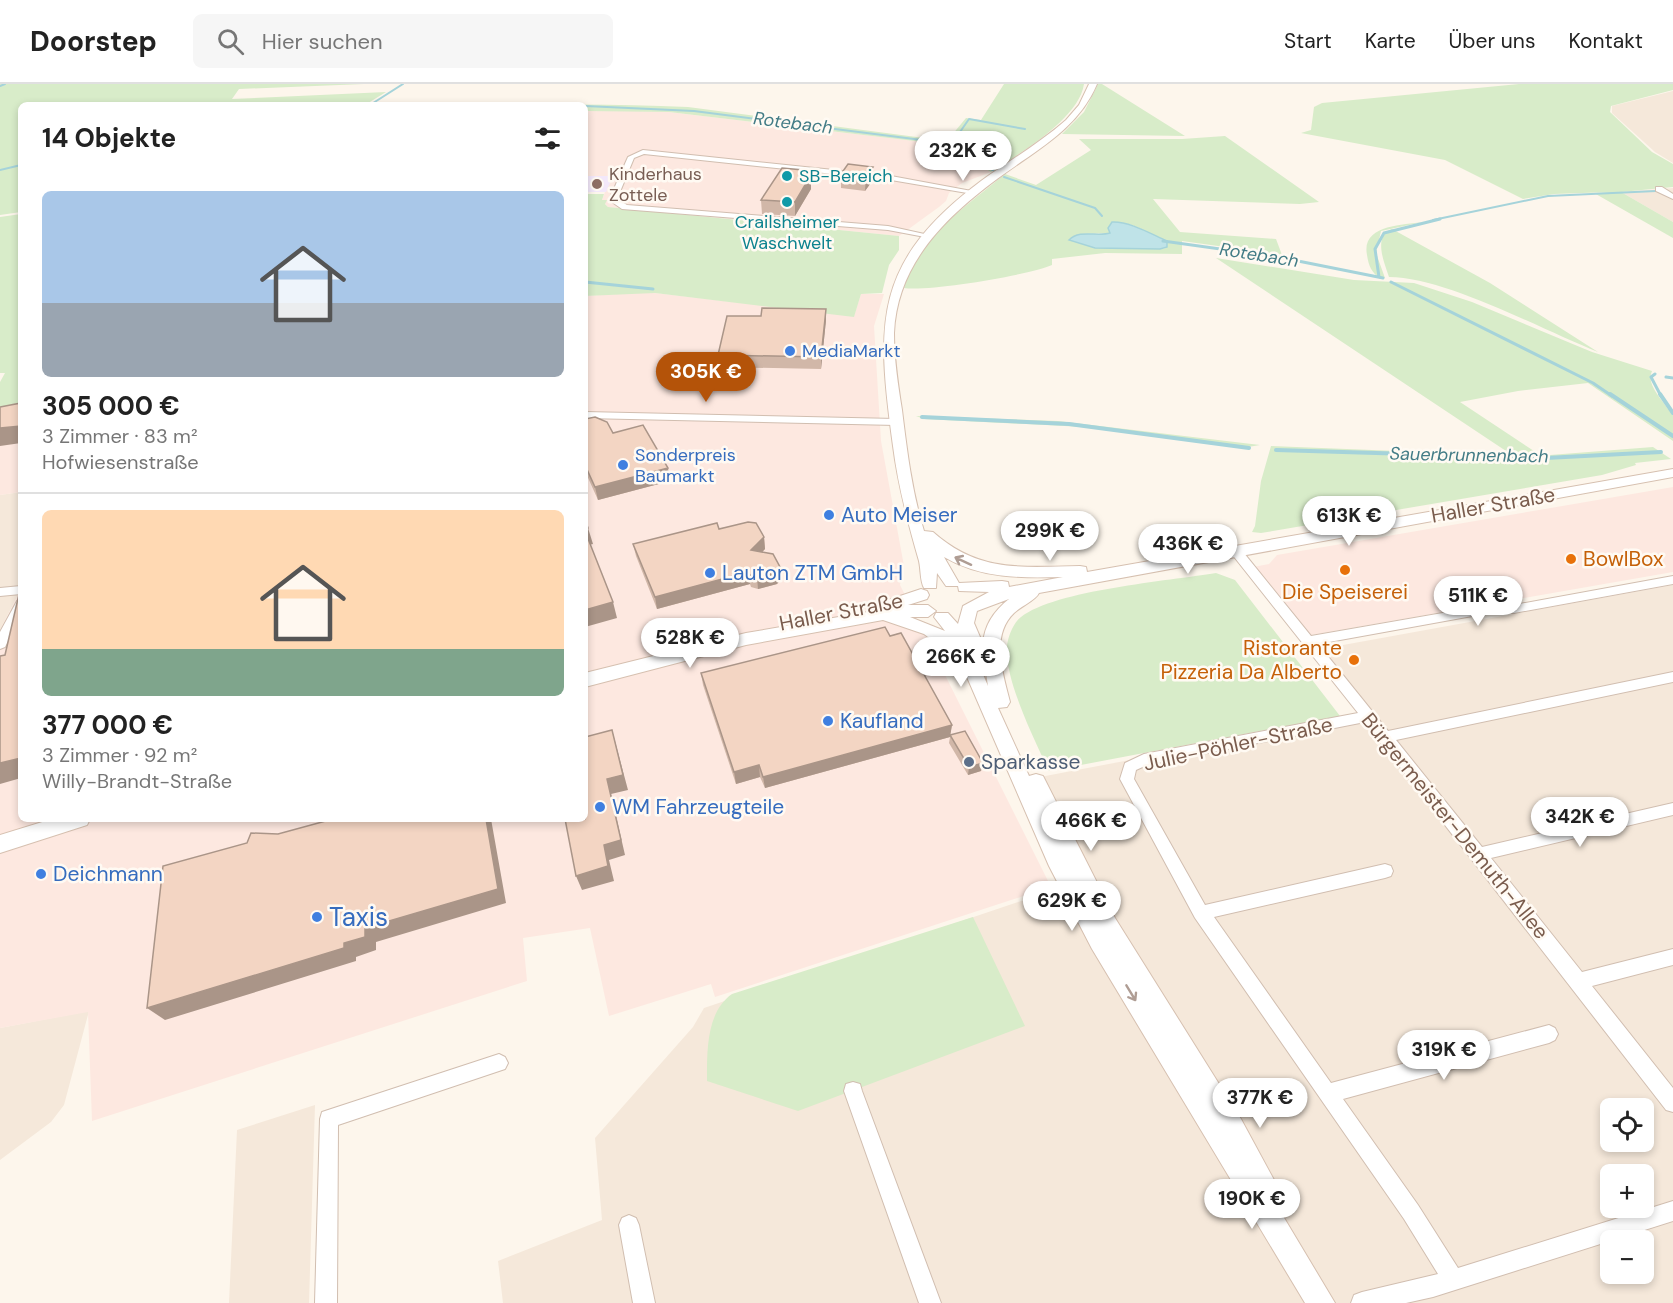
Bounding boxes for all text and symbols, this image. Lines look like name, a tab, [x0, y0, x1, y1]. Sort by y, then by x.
search box	[193, 14, 613, 68]
text: Doorstep	[30, 23, 157, 60]
icon: search	[214, 25, 247, 58]
text: Hier suchen	[262, 27, 383, 56]
text: Start	[1284, 27, 1332, 55]
text: Karte	[1365, 27, 1416, 55]
text: Über uns	[1449, 27, 1535, 55]
text: Kontakt	[1568, 27, 1643, 55]
water label: Rotebach	[752, 106, 834, 140]
text: 14 Objekte	[42, 121, 176, 155]
icon: filters	[531, 122, 564, 155]
pin: 232K €	[914, 131, 1012, 182]
text: 232K €	[929, 137, 997, 163]
place label: Kinderhaus Zottele	[609, 162, 702, 207]
place label: SB-Bereich	[799, 164, 893, 188]
marker: SB-Bereich	[780, 169, 794, 183]
marker: Kinderhaus Zottele	[590, 177, 604, 191]
marker: Crailsheimer Waschwelt	[780, 195, 794, 209]
place label: Crailsheimer Waschwelt	[735, 210, 840, 255]
icon: home	[249, 230, 357, 338]
water label: Rotebach	[1218, 237, 1300, 273]
place label: MediaMarkt	[802, 339, 900, 363]
marker: MediaMarkt	[783, 344, 797, 358]
pin: 305K €	[657, 352, 755, 403]
text: 305K €	[670, 358, 742, 384]
text: 305 000 €	[42, 389, 180, 423]
text: 3 Zimmer · 83 m²	[42, 423, 197, 449]
water label: Sauerbrunnenbach	[1389, 442, 1549, 468]
place label: Sonderpreis Baumarkt	[635, 443, 736, 488]
text: Hofwiesenstraße	[42, 449, 199, 475]
marker: Sonderpreis Baumarkt	[616, 458, 630, 472]
street label: Haller Straße	[1429, 480, 1557, 530]
pin: 613K €	[1300, 496, 1398, 547]
place label: Auto Meiser	[841, 501, 958, 529]
text: 613K €	[1316, 502, 1382, 528]
marker: Auto Meiser	[822, 508, 836, 522]
pin: 299K €	[1001, 511, 1099, 562]
text: 299K €	[1015, 517, 1085, 543]
pin: 436K €	[1139, 524, 1237, 575]
text: 436K €	[1152, 530, 1224, 556]
place label: BowlBox	[1583, 545, 1664, 573]
icon: home	[249, 549, 357, 657]
marker: BowlBox	[1564, 552, 1578, 566]
one-way arrow	[954, 554, 972, 566]
place label: Lauton ZTM GmbH	[722, 559, 903, 587]
marker: Die Speiserei	[1338, 563, 1352, 577]
marker: Lauton ZTM GmbH	[703, 566, 717, 580]
pin: 511K €	[1429, 576, 1527, 627]
place label: Die Speiserei	[1282, 578, 1408, 606]
text: 511K €	[1448, 582, 1508, 608]
street label: Haller Straße	[777, 586, 905, 638]
pin: 528K €	[641, 618, 739, 669]
text: 528K €	[655, 624, 725, 650]
place label: Ristorante Pizzeria Da Alberto	[1160, 634, 1342, 686]
pin: 266K €	[912, 637, 1010, 688]
text: 266K €	[926, 643, 996, 669]
marker: Ristorante Pizzeria Da Alberto	[1347, 653, 1361, 667]
place label: Kaufland	[840, 707, 924, 735]
street label: Bürgermeister-Demuth-Allee	[1355, 707, 1555, 945]
text: 377 000 €	[42, 708, 173, 742]
street label: Julie-Pöhler-Straße	[1141, 710, 1335, 778]
marker: Kaufland	[821, 714, 835, 728]
text: 3 Zimmer · 92 m²	[42, 742, 197, 768]
place label: Sparkasse	[981, 748, 1081, 776]
marker: Sparkasse	[962, 755, 976, 769]
text: Willy-Brandt-Straße	[42, 768, 232, 794]
place label: WM Fahrzeugteile	[612, 793, 784, 821]
pin: 342K €	[1531, 797, 1629, 848]
marker: WM Fahrzeugteile	[593, 800, 607, 814]
pin: 466K €	[1042, 801, 1140, 852]
text: 342K €	[1545, 803, 1615, 829]
text: 466K €	[1055, 807, 1127, 833]
place label: Deichmann	[53, 860, 163, 888]
marker: Deichmann	[34, 867, 48, 881]
pin: 629K €	[1023, 881, 1121, 932]
text: 629K €	[1037, 887, 1107, 913]
place label: Taxis	[329, 900, 388, 934]
marker: Taxis	[310, 910, 324, 924]
one-way arrow	[1125, 984, 1137, 1001]
pin: 319K €	[1395, 1030, 1493, 1081]
text: 319K €	[1411, 1036, 1477, 1062]
pin: 377K €	[1211, 1078, 1309, 1129]
text: 377K €	[1227, 1084, 1293, 1110]
map controls	[1600, 1098, 1654, 1284]
button: locate	[1600, 1098, 1654, 1152]
button: +	[1600, 1164, 1654, 1218]
pin: 190K €	[1203, 1179, 1301, 1230]
text: 190K €	[1218, 1185, 1286, 1211]
button: −	[1600, 1230, 1654, 1284]

